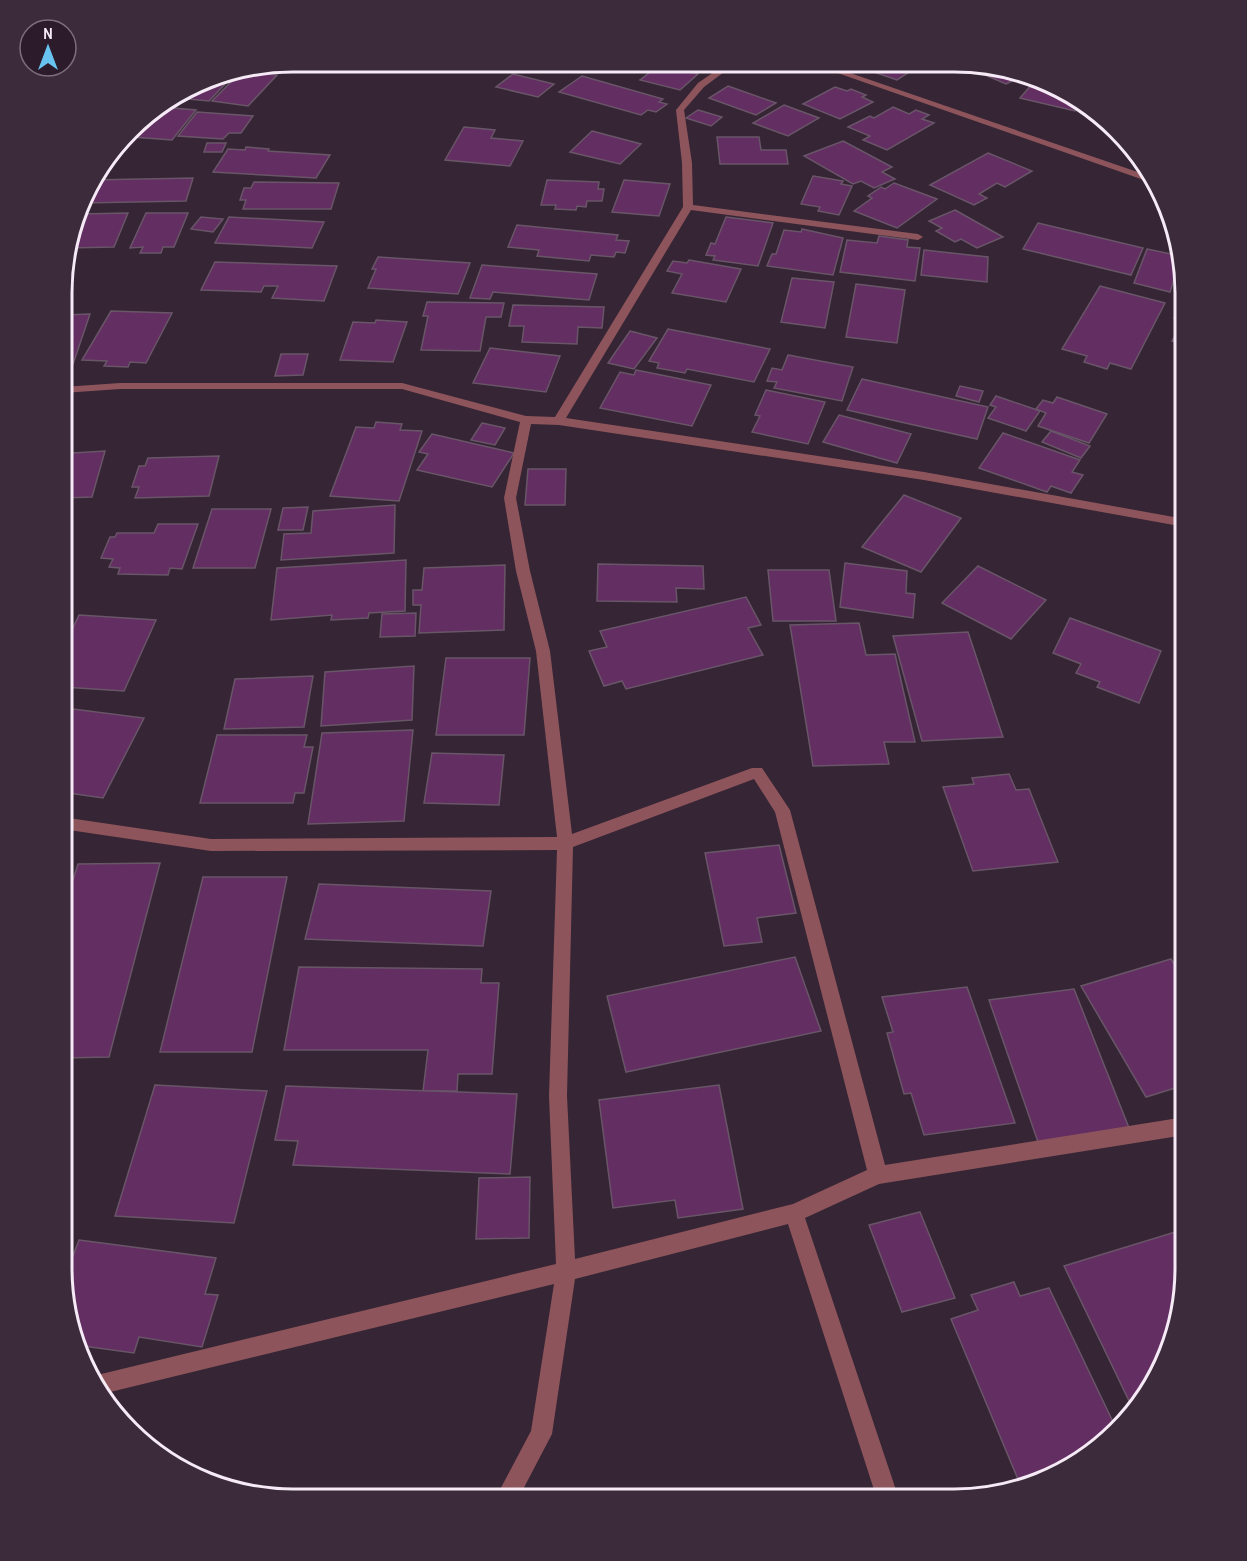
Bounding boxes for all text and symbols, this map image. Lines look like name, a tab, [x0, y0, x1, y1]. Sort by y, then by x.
north arrow	[18, 18, 78, 78]
text: N	[43, 22, 53, 44]

